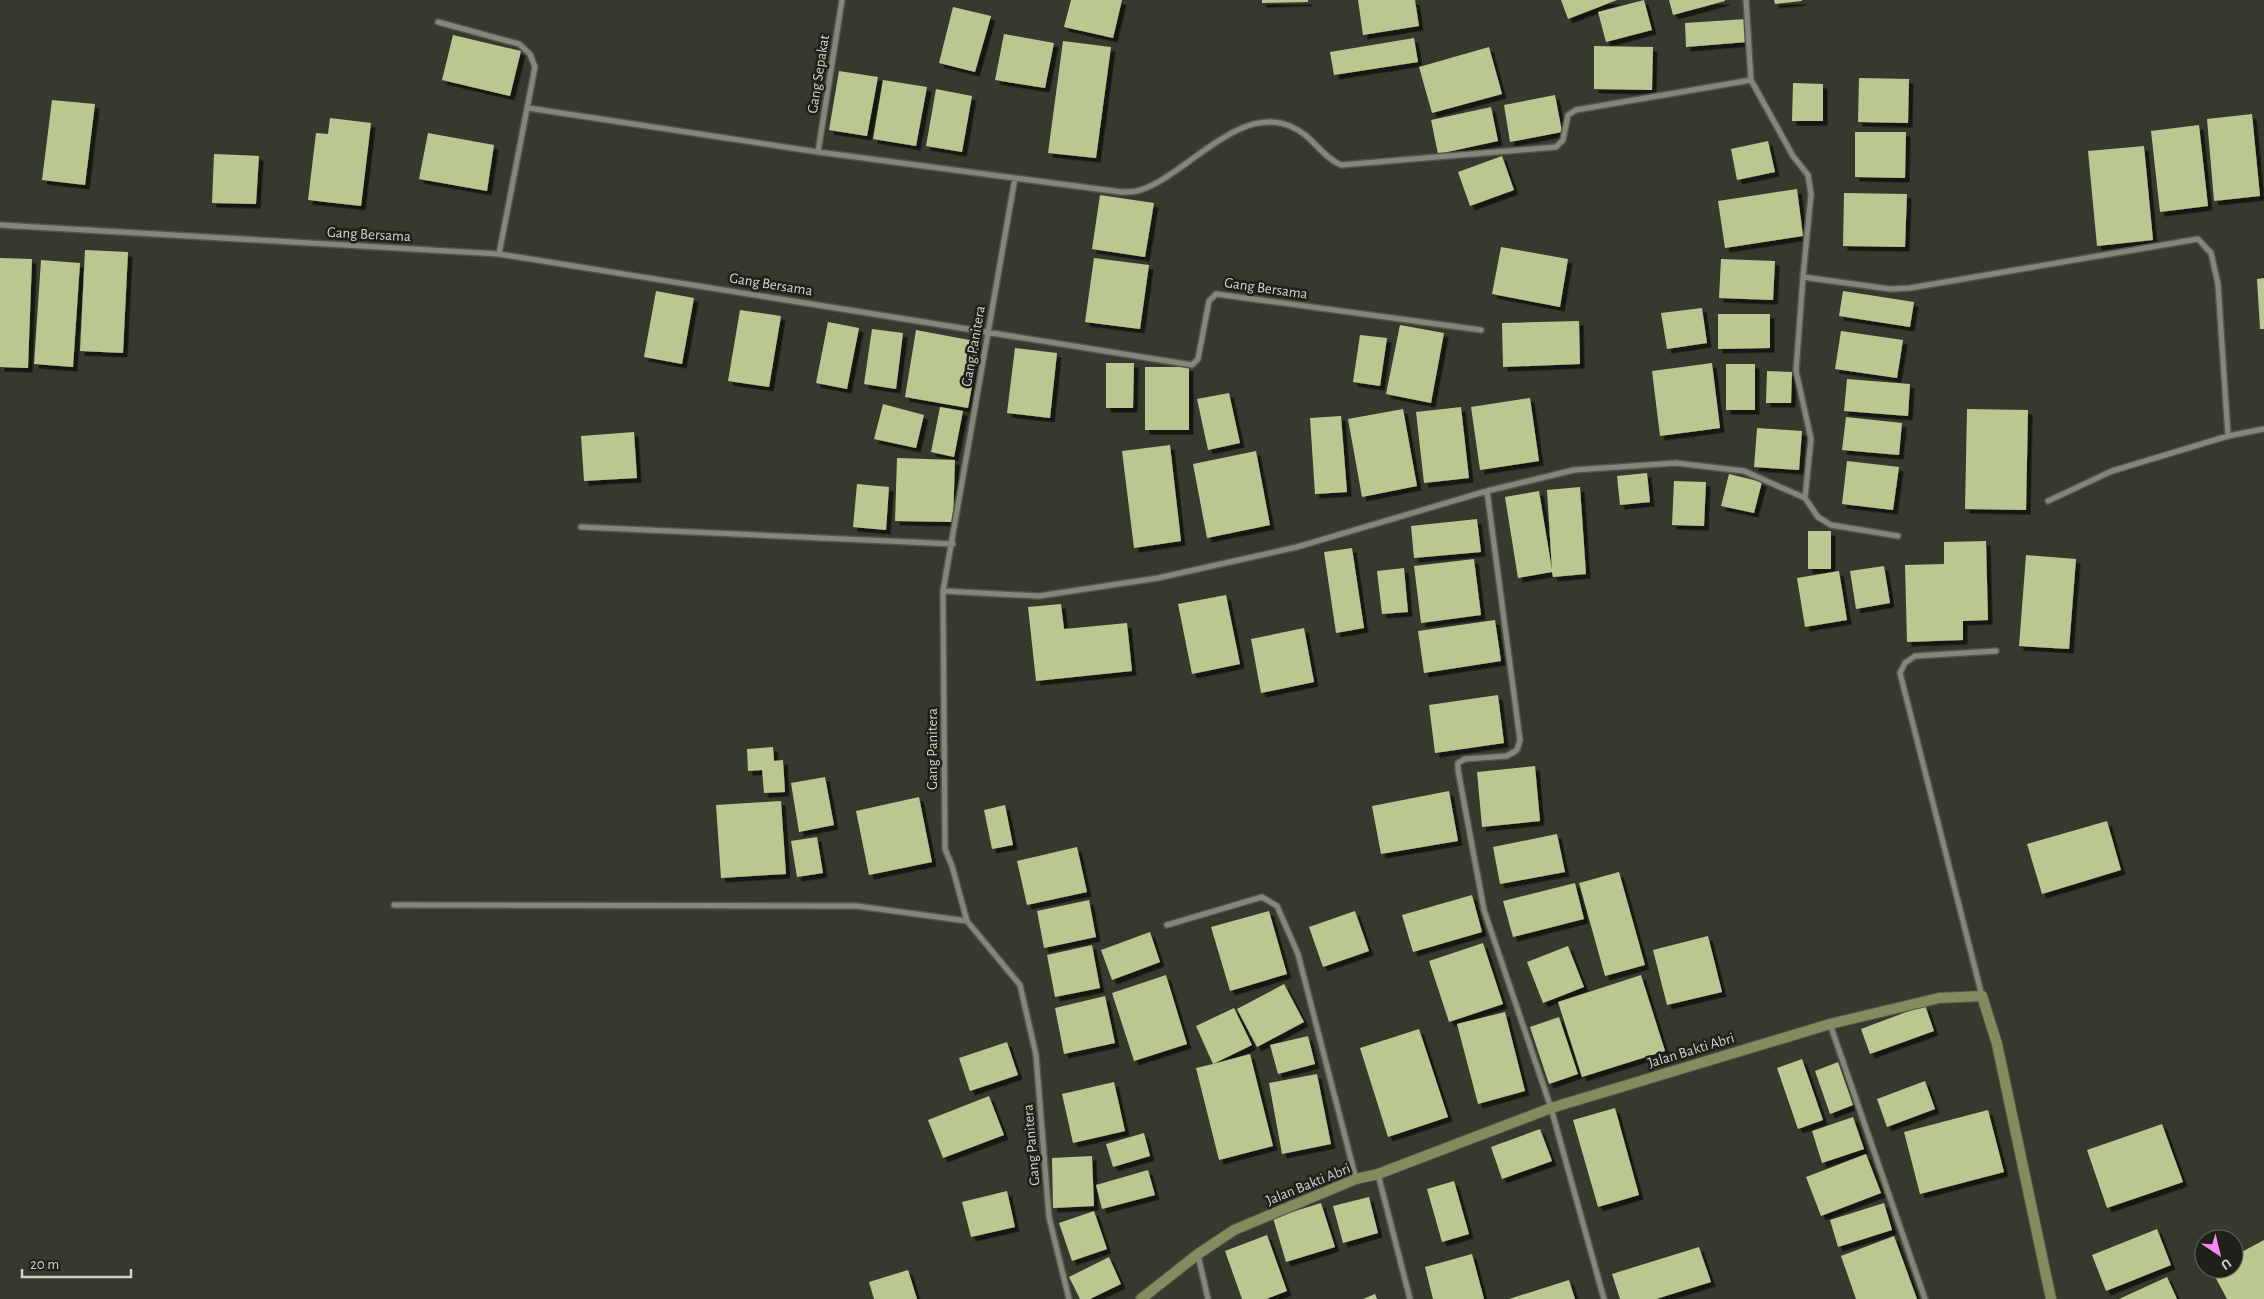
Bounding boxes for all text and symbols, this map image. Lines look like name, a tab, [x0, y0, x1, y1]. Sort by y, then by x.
street label: Gang Sepakat	[805, 33, 832, 115]
street label: Gang Bersama	[327, 225, 411, 244]
street label: Gang Bersama	[728, 271, 814, 298]
street label: Gang Bersama	[1223, 275, 1309, 302]
street label: Gang Panitera	[959, 304, 988, 388]
street label: Gang Panitera	[925, 708, 940, 790]
street label: Jalan Bakti Abri	[1646, 1030, 1736, 1071]
street label: Gang Panitera	[1020, 1103, 1043, 1186]
street label: Jalan Bakti Abri	[1264, 1161, 1352, 1208]
north arrow	[2194, 1229, 2244, 1279]
scale bar	[22, 1246, 131, 1278]
text: U	[2218, 1256, 2234, 1272]
text: 20 m	[30, 1257, 59, 1272]

